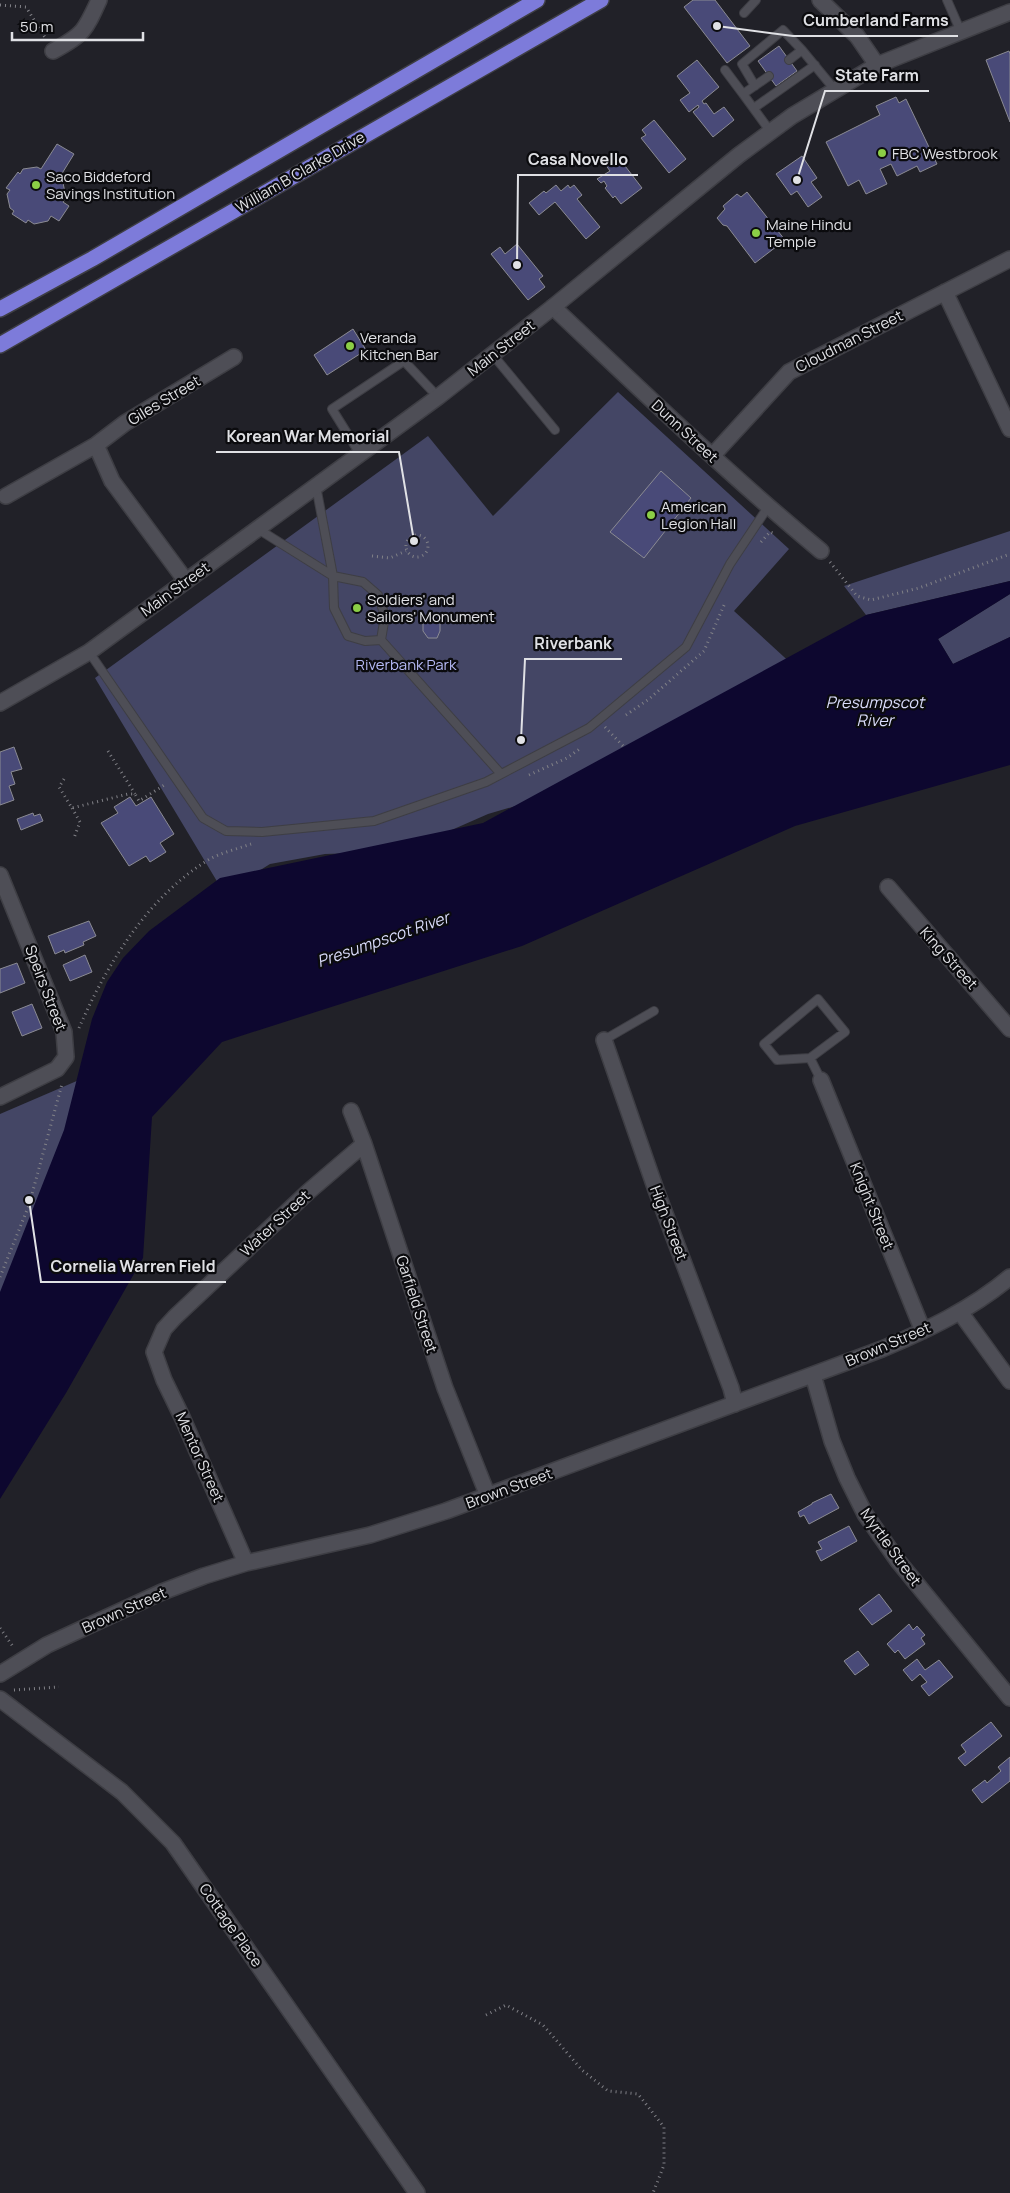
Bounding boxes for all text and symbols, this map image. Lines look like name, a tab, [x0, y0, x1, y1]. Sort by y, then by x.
callout: Cumberland Farms	[793, 5, 958, 36]
text: Cumberland Farms	[803, 9, 949, 31]
scale bar	[12, 10, 144, 42]
text: 50 m	[20, 16, 54, 37]
callout: State Farm	[825, 60, 929, 91]
text: State Farm	[835, 64, 919, 86]
street label: William B Clarke Drive	[231, 126, 369, 218]
place label: FBC Westbrook	[892, 143, 998, 164]
callout: Casa Novello	[518, 144, 638, 175]
marker: FBC Westbrook	[876, 147, 888, 159]
text: Casa Novello	[528, 148, 628, 170]
place label: Saco Biddeford Savings Institution	[46, 166, 175, 204]
marker: Saco Biddeford Savings Institution	[30, 179, 42, 191]
place label: Maine Hindu Temple	[766, 214, 852, 252]
marker: Maine Hindu Temple	[750, 227, 762, 239]
street label: Cloudman Street	[792, 305, 906, 377]
street label: Main Street	[463, 315, 539, 381]
place label: Veranda Kitchen Bar	[360, 327, 439, 365]
marker: Veranda Kitchen Bar	[344, 340, 356, 352]
street label: Giles Street	[124, 370, 204, 430]
street label: Dunn Street	[647, 395, 723, 467]
callout: Korean War Memorial	[216, 421, 399, 452]
text: Korean War Memorial	[226, 425, 390, 447]
place label: American Legion Hall	[661, 496, 736, 534]
marker: American Legion Hall	[645, 509, 657, 521]
street label: Main Street	[136, 557, 214, 621]
place label: Soldiers' and Sailors' Monument	[367, 589, 495, 627]
marker: Soldiers' and Sailors' Monument	[351, 602, 363, 614]
callout: Riverbank	[525, 628, 622, 659]
text: Riverbank	[534, 632, 612, 654]
park label: Riverbank Park	[356, 654, 457, 675]
water label: Presumpscot River	[826, 691, 926, 731]
water label: Presumpscot River	[314, 905, 454, 972]
street label: King Street	[915, 922, 983, 994]
street label: Speirs Street	[20, 942, 72, 1034]
street label: Knight Street	[845, 1159, 899, 1253]
street label: High Street	[645, 1183, 693, 1263]
street label: Water Street	[235, 1185, 315, 1261]
callout: Cornelia Warren Field	[41, 1251, 226, 1282]
street label: Garfield Street	[391, 1252, 443, 1356]
text: Cornelia Warren Field	[50, 1255, 216, 1277]
street label: Brown Street	[842, 1317, 934, 1371]
street label: Mentor Street	[171, 1408, 229, 1506]
street label: Brown Street	[463, 1463, 555, 1513]
street label: Myrtle Street	[856, 1504, 926, 1590]
street label: Brown Street	[78, 1582, 170, 1638]
street label: Cottage Place	[194, 1879, 268, 1971]

